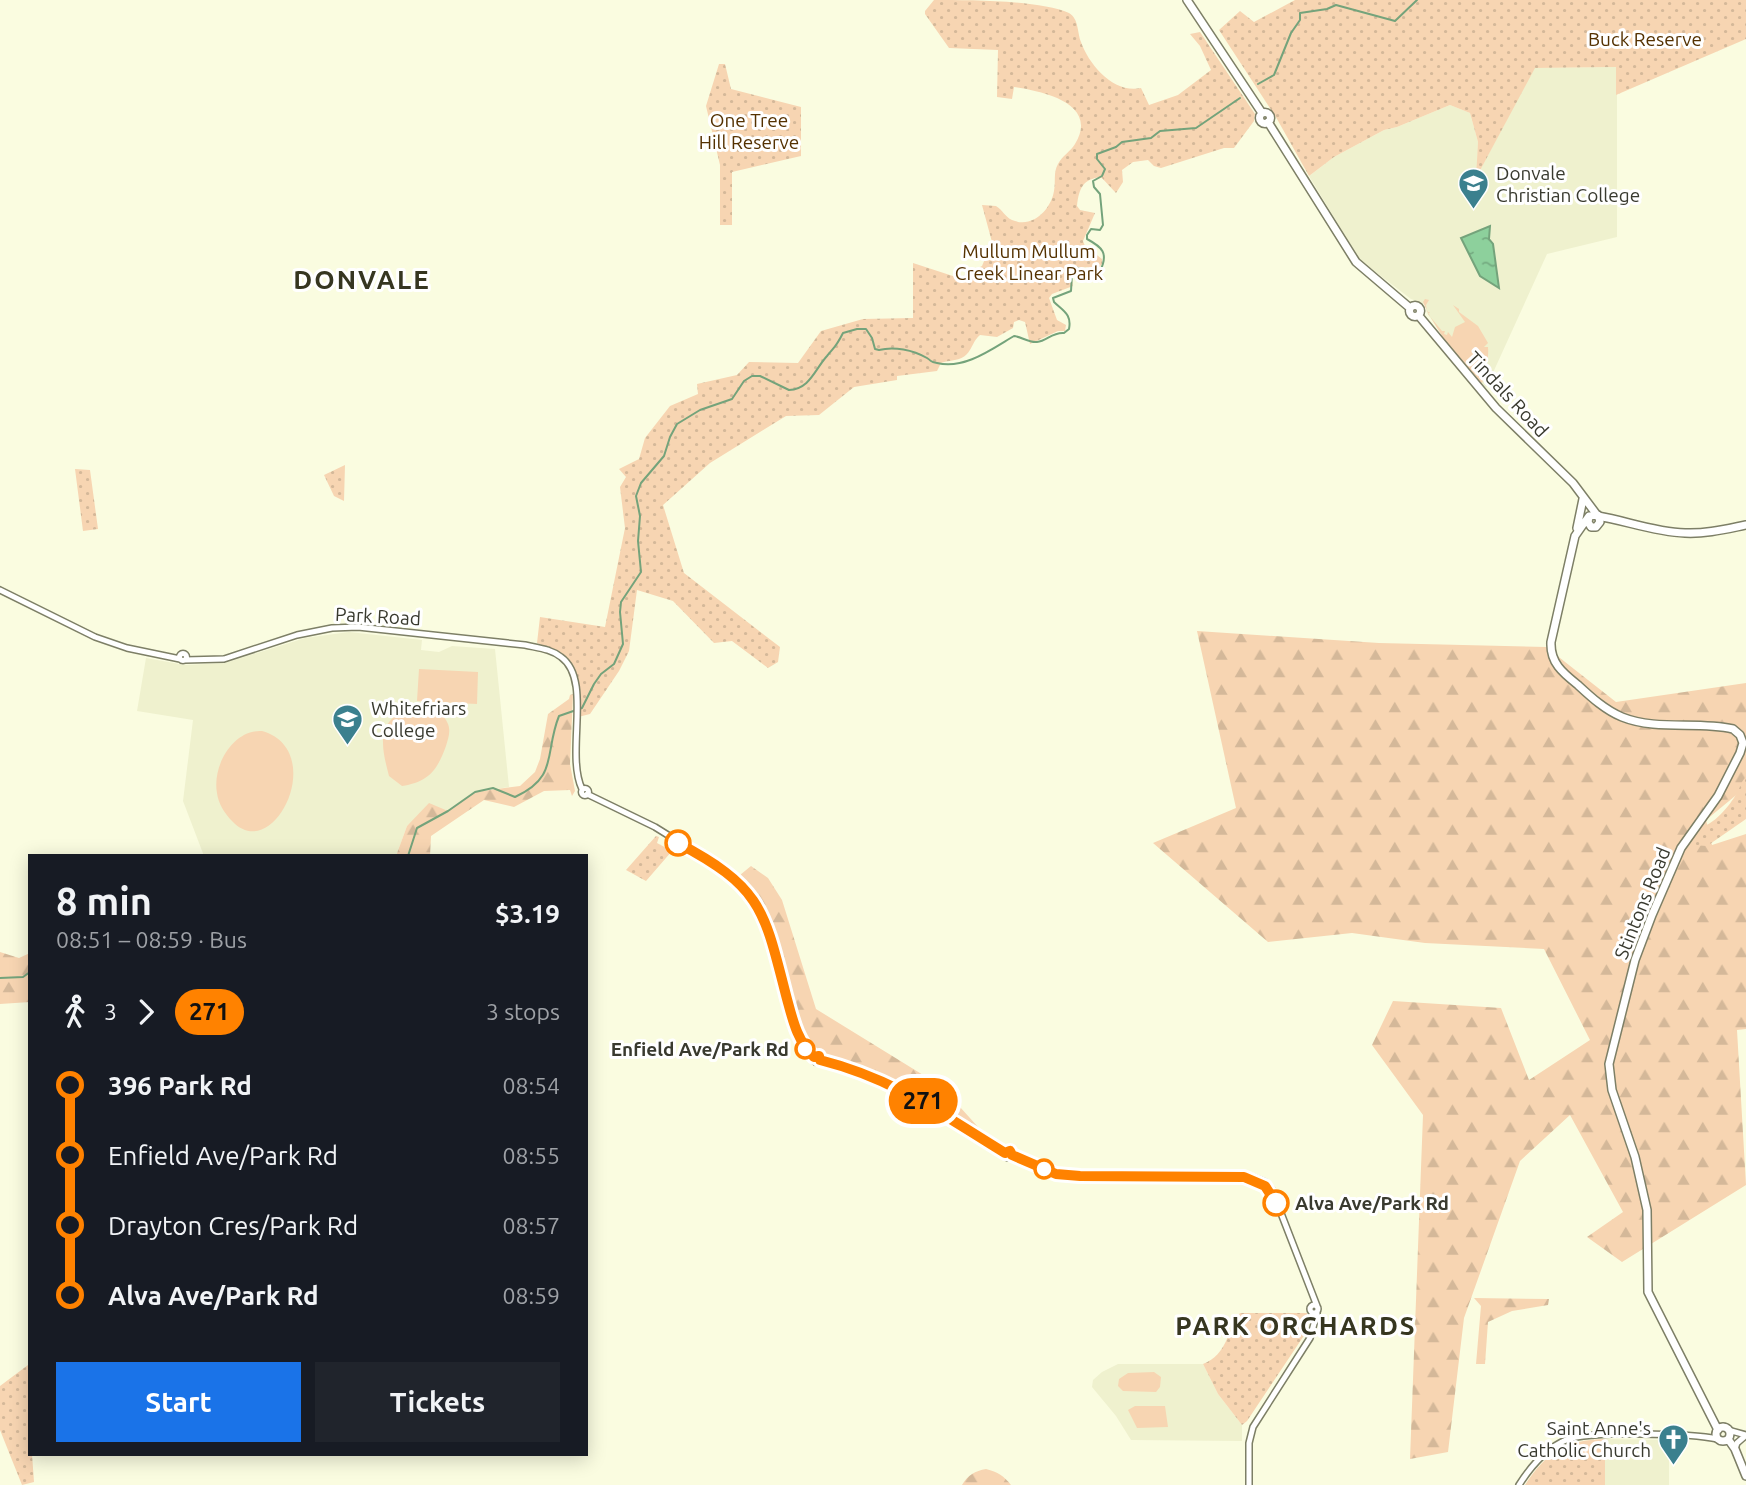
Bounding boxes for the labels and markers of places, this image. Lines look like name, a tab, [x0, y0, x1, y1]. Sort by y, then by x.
place label: Donvale Christian College	[1496, 162, 1640, 206]
school or university icon: Donvale Christian College	[1456, 167, 1490, 211]
place label: Whitefriars College	[371, 697, 466, 741]
school or university icon: Whitefriars College	[331, 702, 365, 746]
unlabelled marker	[665, 830, 691, 856]
place label: Enfield Ave/Park Rd	[611, 1038, 789, 1060]
marker: Enfield Ave/Park Rd	[795, 1039, 815, 1059]
unlabelled marker	[1034, 1159, 1054, 1179]
marker: Alva Ave/Park Rd	[1263, 1190, 1289, 1216]
place label: Alva Ave/Park Rd	[1295, 1192, 1449, 1214]
place label: Saint Anne's Catholic Church	[1517, 1417, 1651, 1461]
church icon: Saint Anne's Catholic Church	[1657, 1422, 1691, 1466]

